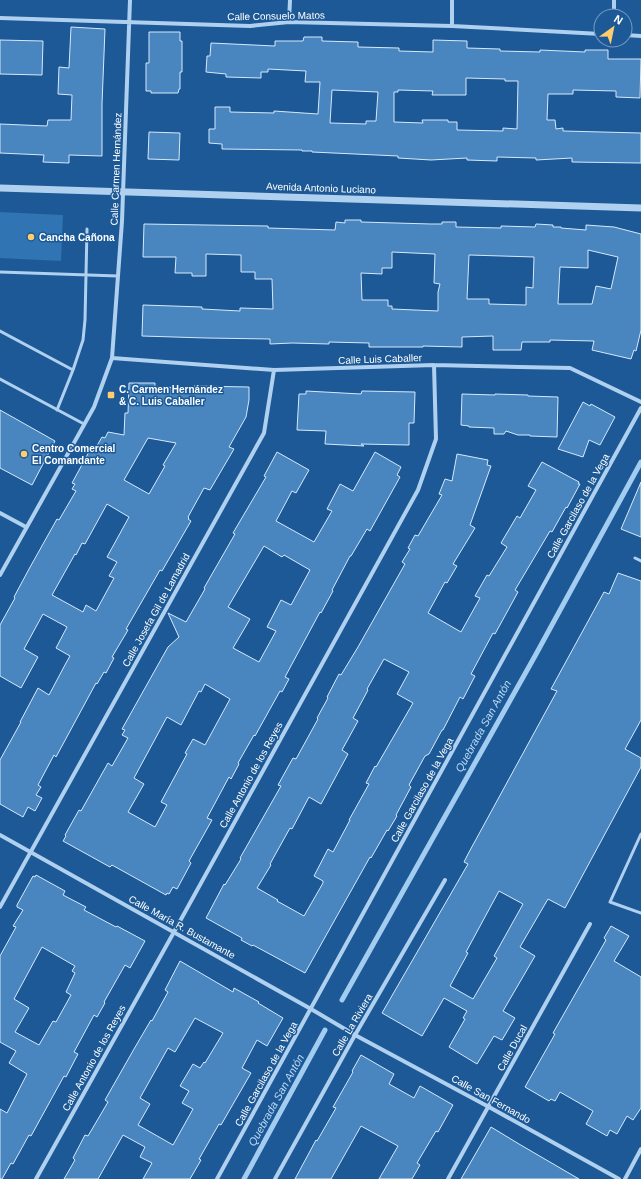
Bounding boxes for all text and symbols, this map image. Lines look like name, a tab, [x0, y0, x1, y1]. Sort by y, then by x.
north arrow	[593, 8, 633, 48]
street label: Calle Consuelo Matos	[227, 10, 325, 22]
text: N	[612, 12, 625, 27]
street label: Calle Carmen Hernández	[109, 112, 123, 226]
street label: Avenida Antonio Luciano	[266, 181, 377, 195]
marker: Cancha Cañona	[26, 232, 36, 242]
place label: Cancha Cañona	[39, 232, 115, 243]
street label: Calle Luis Caballer	[338, 352, 423, 366]
place label: C. Carmen Hernández & C. Luis Caballer	[119, 384, 223, 407]
marker: C. Carmen Hernández & C. Luis Caballer	[106, 390, 116, 400]
place label: Centro Comercial El Comandante	[32, 443, 116, 466]
marker: Centro Comercial El Comandante	[19, 449, 29, 459]
street label: Calle Garcilaso de la Vega	[545, 451, 612, 560]
street label: Calle Josefa Gil de Lamadrid	[120, 551, 192, 669]
water label: Quebrada San Antón	[453, 678, 513, 774]
street label: Calle Antonio de los Reyes	[217, 720, 285, 830]
street label: Calle Garcilaso de la Vega	[389, 735, 456, 844]
street label: Calle María R. Bustamante	[127, 893, 238, 961]
street label: Calle La Riviera	[330, 991, 375, 1058]
street label: Calle Antonio de los Reyes	[60, 1003, 128, 1113]
street label: Calle Garcilaso de la Vega	[233, 1019, 300, 1128]
street label: Calle Ducal	[495, 1023, 529, 1073]
water label: Quebrada San Antón	[246, 1052, 306, 1148]
street label: Calle San Fernando	[449, 1073, 533, 1126]

